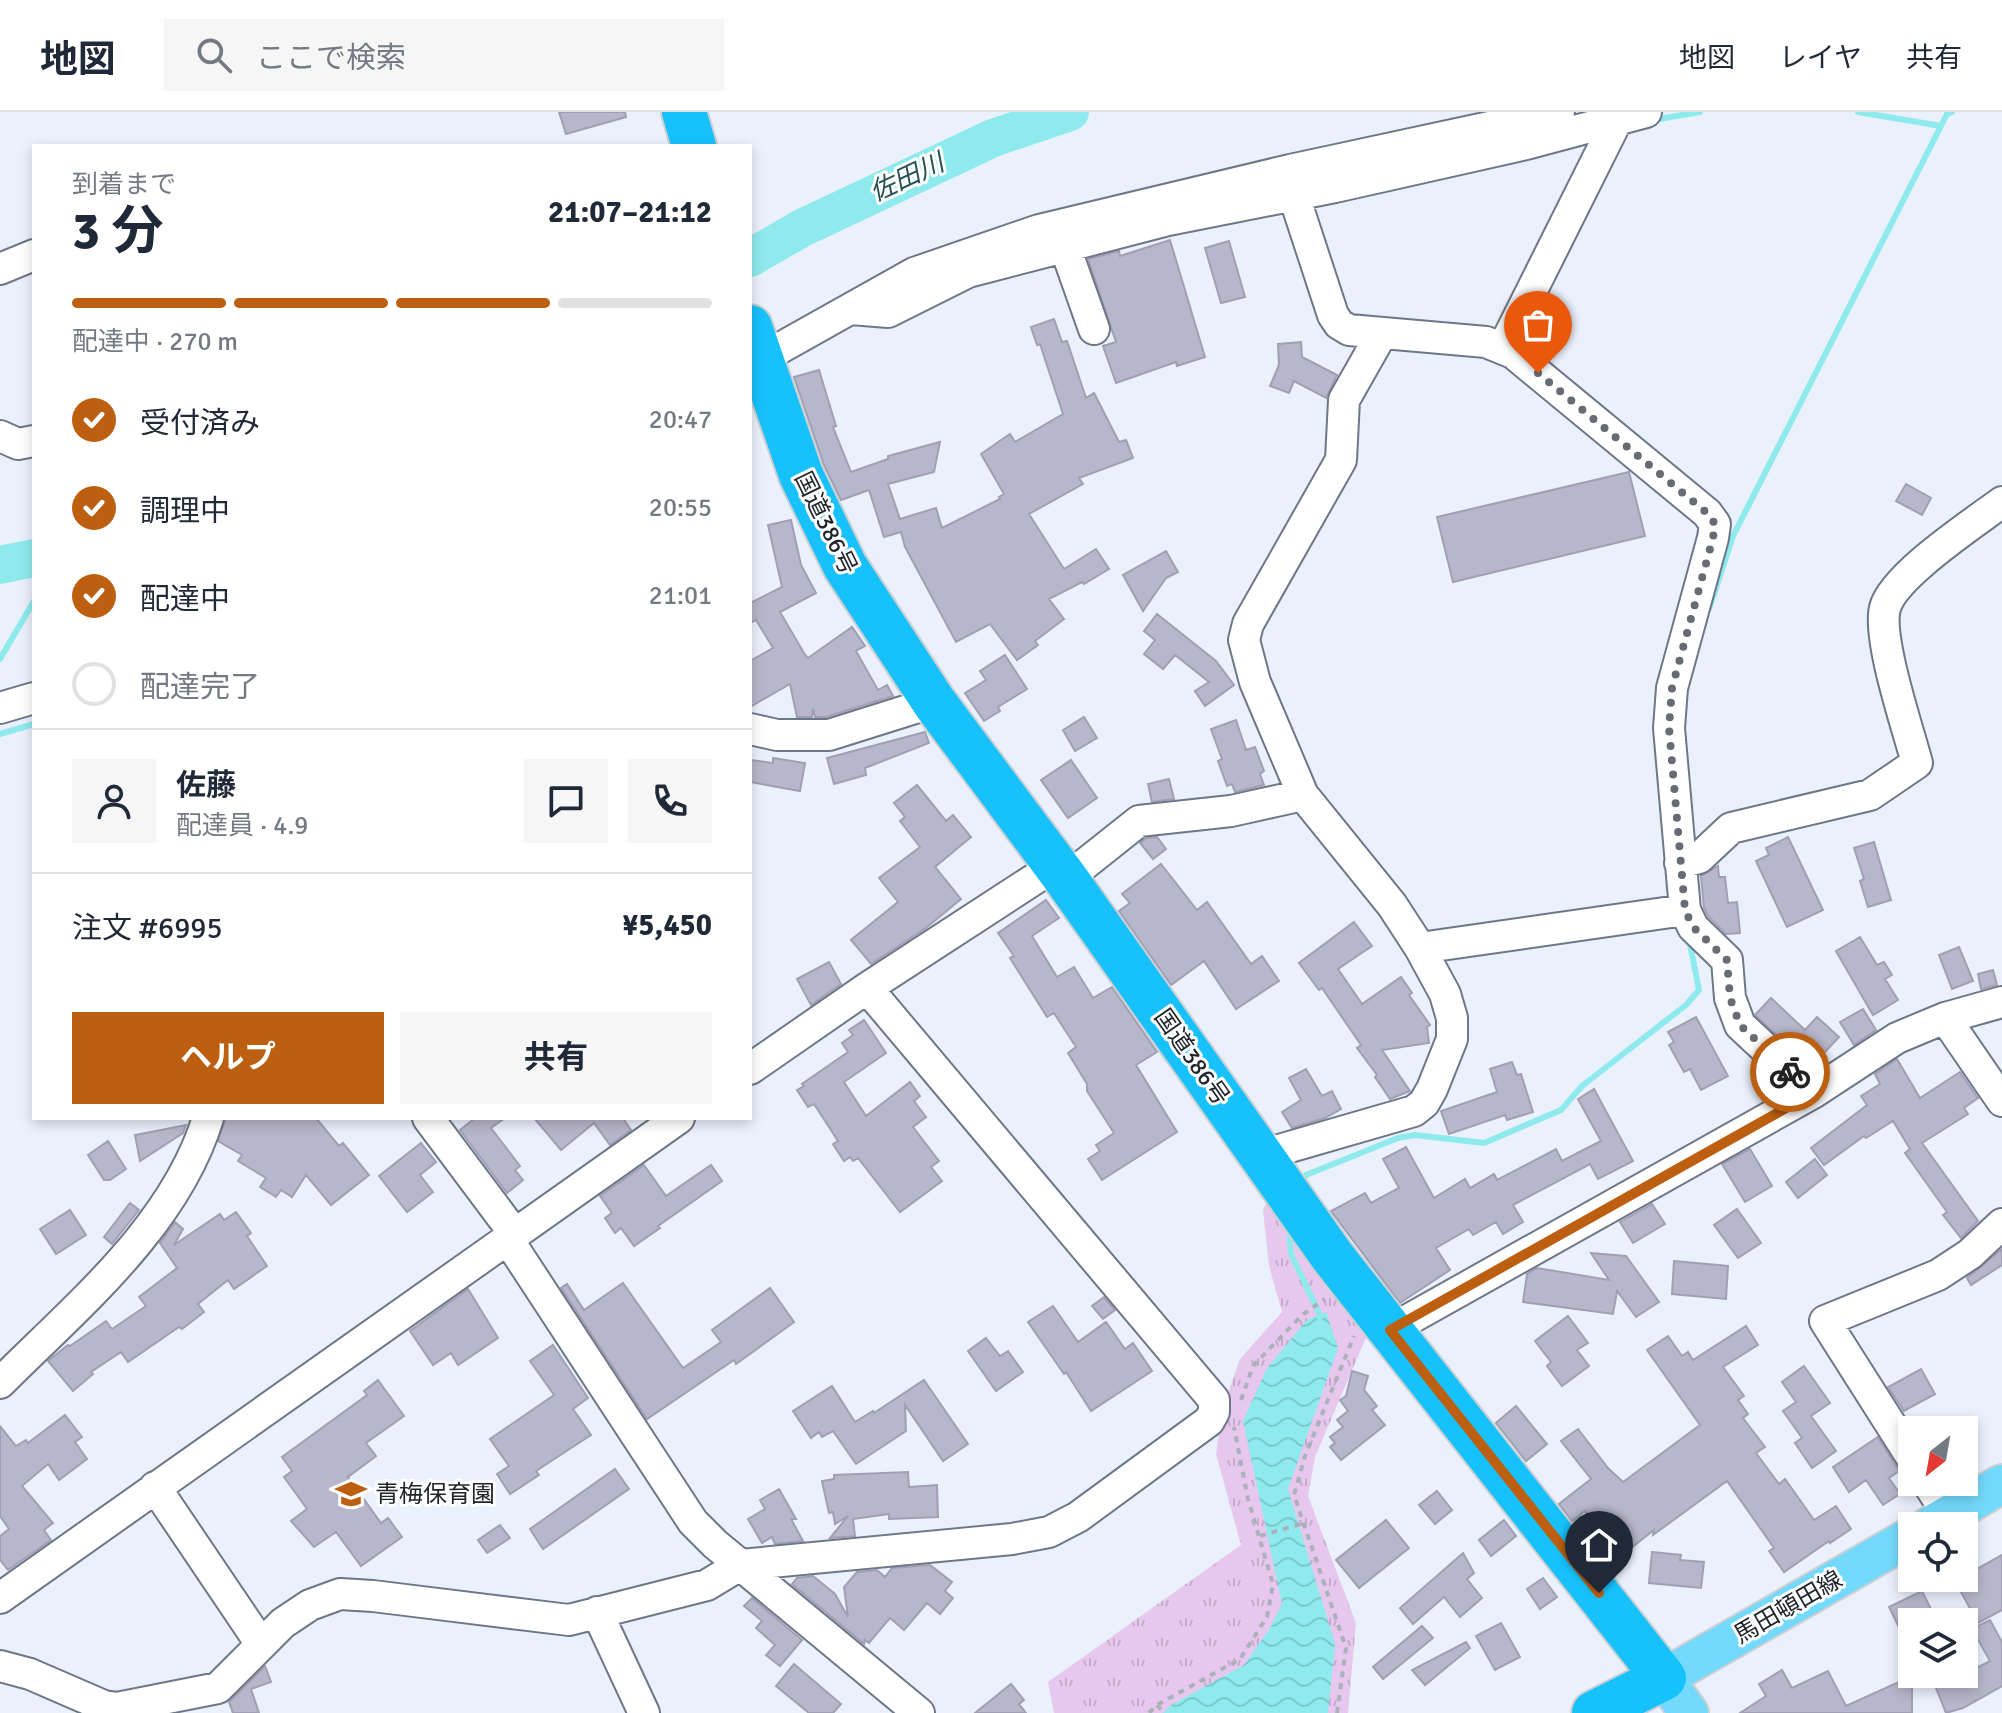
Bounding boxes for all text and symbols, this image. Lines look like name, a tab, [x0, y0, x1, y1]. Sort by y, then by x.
search box	[164, 19, 724, 91]
icon: search	[192, 33, 236, 77]
text: 地図	[40, 36, 116, 83]
text: ここで検索	[256, 40, 406, 77]
text: 地図	[1679, 41, 1735, 75]
text: レイヤ	[1779, 41, 1862, 75]
text: 共有	[1906, 41, 1962, 75]
water label: 佐田川	[865, 146, 952, 209]
text: 到着まで	[72, 169, 176, 201]
text: 21:07–21:12	[548, 194, 712, 231]
text: 3 分	[72, 199, 164, 263]
pin	[1504, 291, 1572, 373]
icon: bag	[1516, 303, 1560, 347]
text: 配達中 · 270 m	[72, 326, 238, 358]
icon: check	[72, 398, 116, 442]
text: 20:47	[649, 404, 712, 436]
text: 受付済み	[140, 405, 260, 442]
street label: 国道386号	[788, 467, 864, 579]
icon: check	[72, 486, 116, 530]
text: 20:55	[649, 492, 712, 524]
text: 調理中	[140, 493, 230, 530]
icon: check	[72, 574, 116, 618]
text: 21:01	[649, 580, 712, 612]
text: 配達中	[140, 581, 230, 618]
text: 配達完了	[140, 669, 260, 706]
button: person	[72, 759, 156, 843]
button: chat	[524, 759, 608, 843]
button: phone	[628, 759, 712, 843]
text: 佐藤	[176, 767, 236, 804]
text: 配達員 · 4.9	[176, 810, 308, 842]
text: ¥5,450	[622, 907, 712, 944]
text: 注文 #6995	[72, 910, 223, 947]
street label: 国道386号	[1148, 1003, 1236, 1111]
button: ヘルプ	[72, 1012, 384, 1104]
button: 共有	[400, 1012, 712, 1104]
courier	[1750, 1032, 1830, 1112]
icon: bike	[1768, 1050, 1812, 1094]
north arrow	[1898, 1416, 1978, 1496]
map controls	[1898, 1416, 1978, 1688]
school or university icon: 青梅保育園	[334, 1477, 368, 1511]
place label: 青梅保育園	[375, 1479, 495, 1509]
pin	[1565, 1511, 1633, 1593]
button: locate	[1898, 1512, 1978, 1592]
icon: home	[1577, 1523, 1621, 1567]
street label: 馬田頓田線	[1729, 1564, 1847, 1650]
button: layers	[1898, 1608, 1978, 1688]

